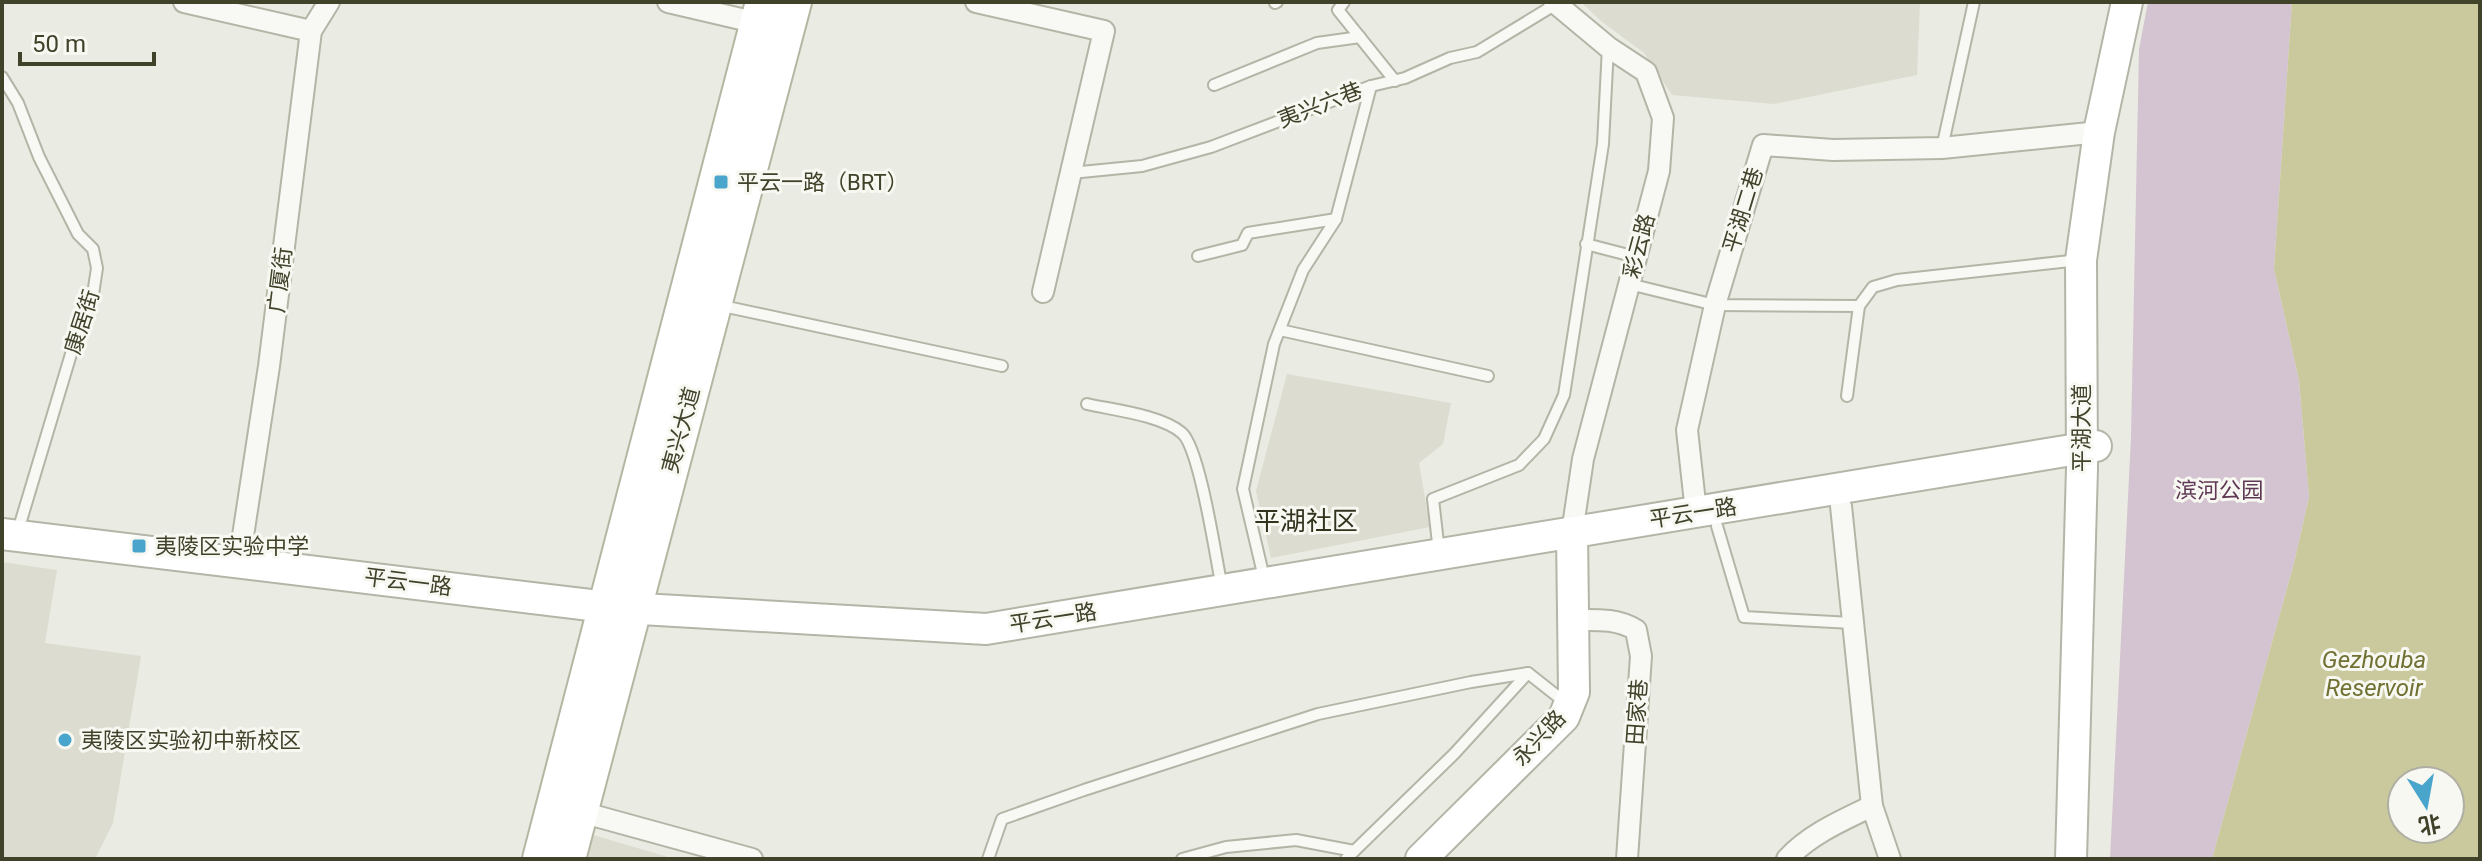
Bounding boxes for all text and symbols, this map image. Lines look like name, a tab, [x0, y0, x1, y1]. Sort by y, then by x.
scale bar	[20, 16, 154, 66]
text: 50 m	[32, 30, 86, 58]
street label: 夷兴六巷	[1274, 78, 1366, 132]
street label: 平湖二巷	[1718, 164, 1768, 256]
place label: 平云一路（BRT）	[737, 170, 909, 195]
marker: 平云一路（BRT）	[712, 173, 730, 191]
street label: 彩云路	[1618, 211, 1660, 281]
street label: 广厦街	[264, 246, 296, 314]
street label: 康居街	[60, 287, 104, 357]
street label: 夷兴大道	[658, 384, 704, 476]
street label: 平湖大道	[2069, 384, 2094, 472]
park label: 滨河公园	[2175, 478, 2263, 503]
street label: 平云一路	[1648, 494, 1738, 532]
district label: 平湖社区	[1254, 506, 1358, 536]
place label: 夷陵区实验中学	[155, 534, 309, 559]
marker: 夷陵区实验中学	[130, 537, 148, 555]
street label: 平云一路	[363, 564, 453, 600]
street label: 平云一路	[1008, 599, 1098, 637]
water label: Gezhouba Reservoir	[2322, 646, 2426, 702]
street label: 田家巷	[1622, 678, 1652, 746]
street label: 永兴路	[1507, 705, 1571, 771]
place label: 夷陵区实验初中新校区	[81, 728, 301, 753]
marker: 夷陵区实验初中新校区	[56, 731, 74, 749]
north arrow	[2386, 765, 2466, 845]
text: 北	[2417, 810, 2443, 839]

